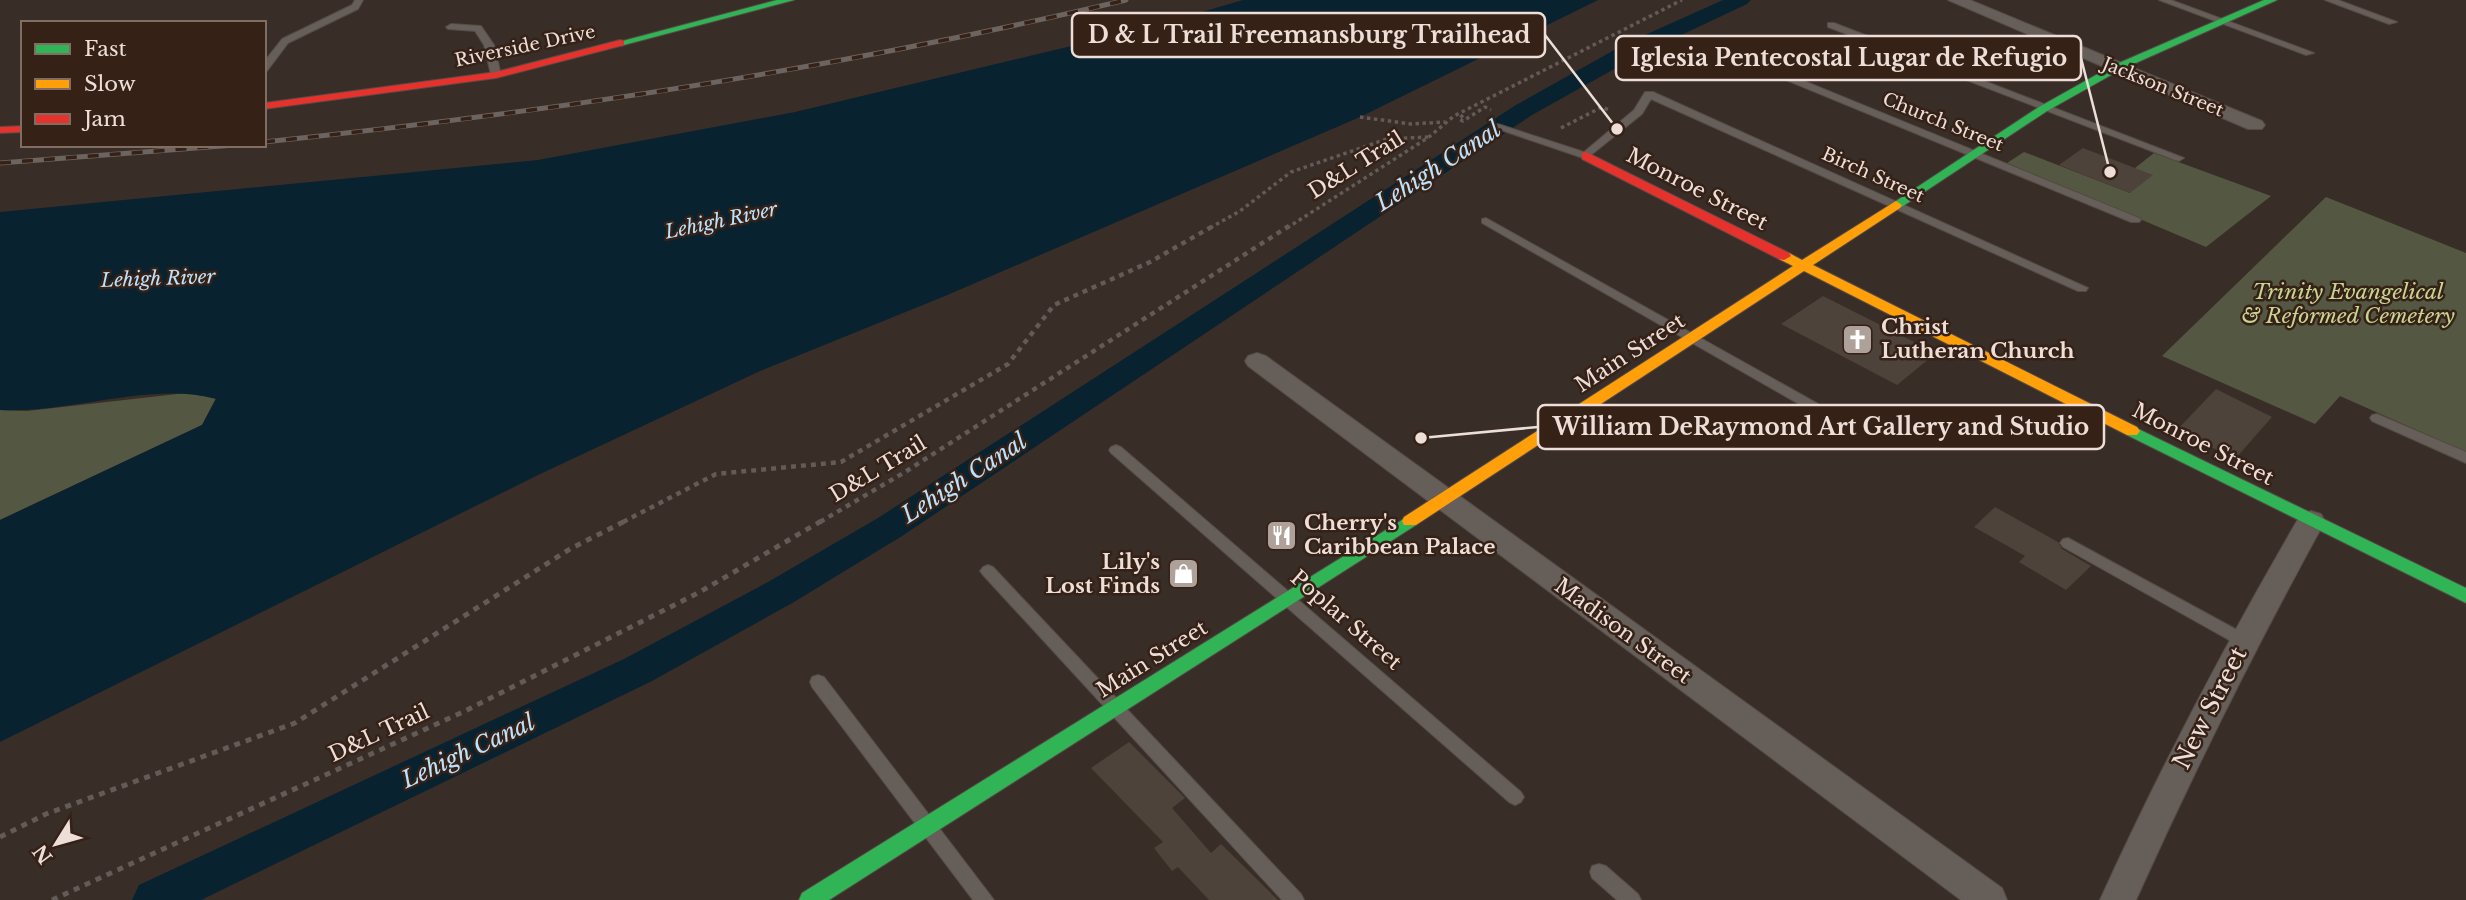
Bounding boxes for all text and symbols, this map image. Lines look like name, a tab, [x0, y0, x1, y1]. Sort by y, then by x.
callout: D & L Trail Freemansburg Trailhead	[1072, 13, 1545, 57]
street label: Riverside Drive	[453, 20, 597, 72]
legend	[21, 21, 266, 147]
text: D & L Trail Freemansburg Trailhead	[1088, 21, 1530, 49]
text: Fast	[84, 36, 126, 62]
callout: Iglesia Pentecostal Lugar de Refugio	[1616, 36, 2081, 80]
text: Iglesia Pentecostal Lugar de Refugio	[1631, 44, 2067, 72]
street label: Jackson Street	[2097, 52, 2227, 121]
text: Slow	[84, 71, 136, 97]
street label: Church Street	[1879, 88, 2007, 156]
text: Jam	[81, 106, 126, 132]
water label: Lehigh Canal	[1369, 115, 1507, 217]
street label: D&L Trail	[1303, 125, 1409, 205]
street label: Monroe Street	[1622, 142, 1772, 236]
street label: Birch Street	[1818, 143, 1928, 207]
water label: Lehigh River	[662, 197, 781, 244]
water label: Lehigh River	[99, 265, 217, 292]
park label: Trinity Evangelical & Reformed Cemetery	[2241, 279, 2455, 329]
street label: Main Street	[1570, 308, 1690, 398]
place label: Christ Lutheran Church	[1881, 314, 2075, 364]
church icon: Christ Lutheran Church	[1841, 322, 1875, 356]
street label: Monroe Street	[2128, 397, 2278, 491]
callout: William DeRaymond Art Gallery and Studio	[1538, 405, 2104, 449]
text: William DeRaymond Art Gallery and Studio	[1552, 413, 2089, 441]
water label: Lehigh Canal	[895, 427, 1033, 529]
street label: D&L Trail	[825, 430, 931, 508]
place label: Cherry's Caribbean Palace	[1304, 510, 1495, 560]
restaurant icon: Cherry's Caribbean Palace	[1264, 518, 1298, 552]
place label: Lily's Lost Finds	[1045, 549, 1160, 599]
shop icon: Lily's Lost Finds	[1166, 557, 1200, 591]
street label: Poplar Street	[1285, 565, 1407, 675]
street label: Madison Street	[1550, 573, 1697, 689]
street label: Main Street	[1092, 615, 1212, 703]
street label: New Street	[2166, 642, 2253, 774]
street label: D&L Trail	[325, 698, 434, 768]
water label: Lehigh Canal	[396, 708, 540, 794]
north arrow	[21, 809, 91, 879]
text: N	[28, 840, 57, 868]

